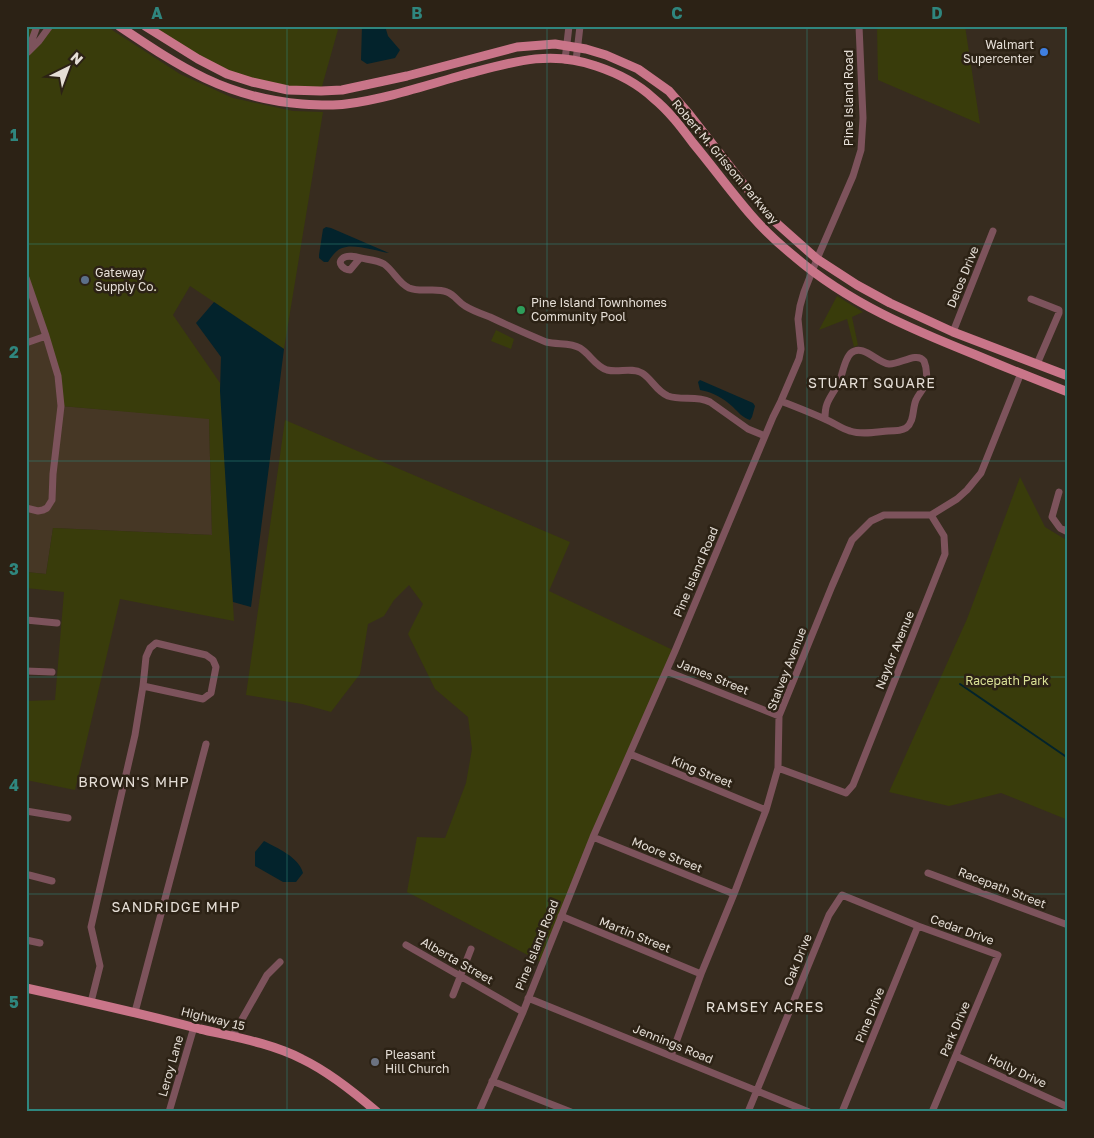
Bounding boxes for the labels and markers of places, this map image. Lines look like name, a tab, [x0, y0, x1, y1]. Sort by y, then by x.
place label: Walmart Supercenter	[963, 37, 1034, 66]
marker: Walmart Supercenter	[1038, 46, 1050, 58]
place label: Gateway Supply Co.	[95, 265, 157, 294]
marker: Gateway Supply Co.	[79, 274, 91, 286]
place label: Pine Island Townhomes Community Pool	[531, 295, 667, 324]
marker: Pine Island Townhomes Community Pool	[515, 304, 527, 316]
place label: Pleasant Hill Church	[385, 1047, 449, 1076]
marker: Pleasant Hill Church	[369, 1056, 381, 1068]

